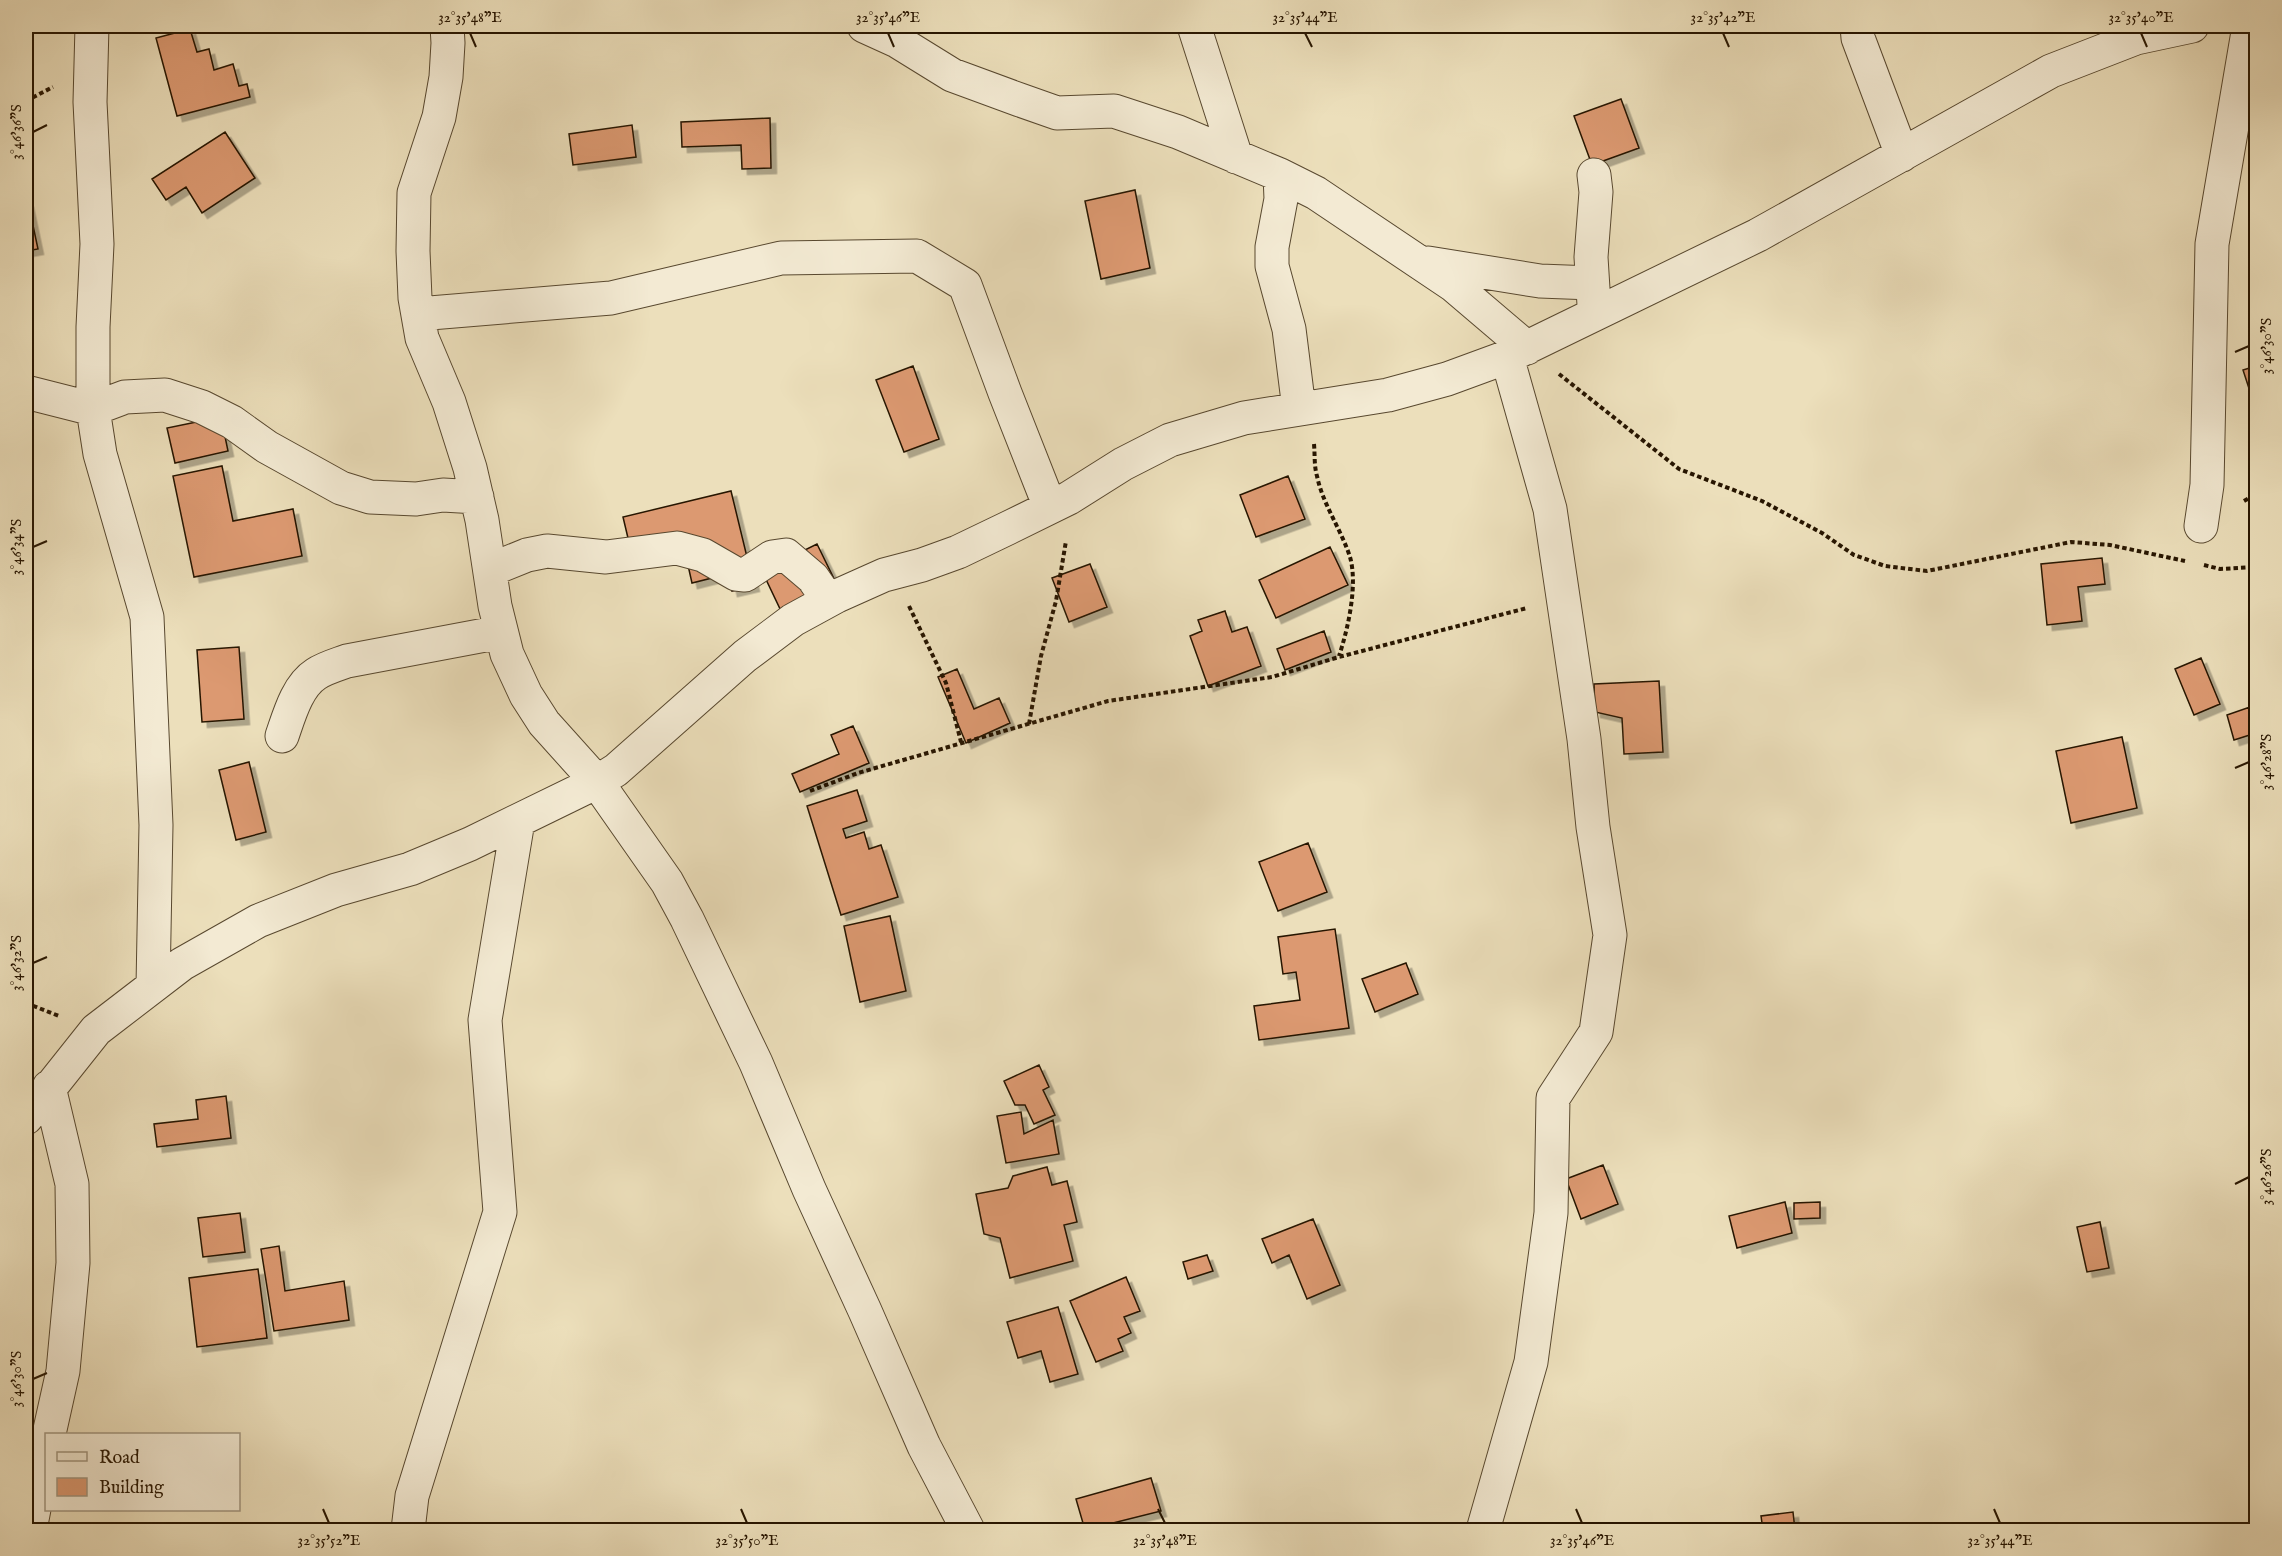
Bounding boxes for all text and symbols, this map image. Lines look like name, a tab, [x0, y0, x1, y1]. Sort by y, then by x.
text: 32°35'48"E	[438, 8, 502, 27]
text: 32°35'46"E	[856, 8, 920, 27]
text: 32°35'44"E	[1272, 8, 1338, 27]
text: 32°35'42"E	[1691, 8, 1755, 27]
text: 32°35'40"E	[2108, 8, 2174, 27]
text: 3°46'36"S	[7, 104, 26, 160]
text: 3°46'30"S	[2257, 318, 2276, 374]
text: 3°46'34"S	[7, 519, 26, 575]
text: 3°46'28"S	[2257, 734, 2276, 790]
text: 3°46'32"S	[7, 935, 26, 991]
text: 3°46'26"S	[2257, 1149, 2276, 1205]
text: 3°46'30"S	[7, 1351, 26, 1407]
legend	[45, 1433, 240, 1511]
text: Road	[99, 1447, 140, 1470]
text: Building	[99, 1477, 164, 1500]
text: 32°35'52"E	[298, 1531, 360, 1550]
text: 32°35'50"E	[715, 1531, 779, 1550]
text: 32°35'48"E	[1133, 1531, 1197, 1550]
text: 32°35'46"E	[1550, 1531, 1614, 1550]
text: 32°35'44"E	[1967, 1531, 2033, 1550]

